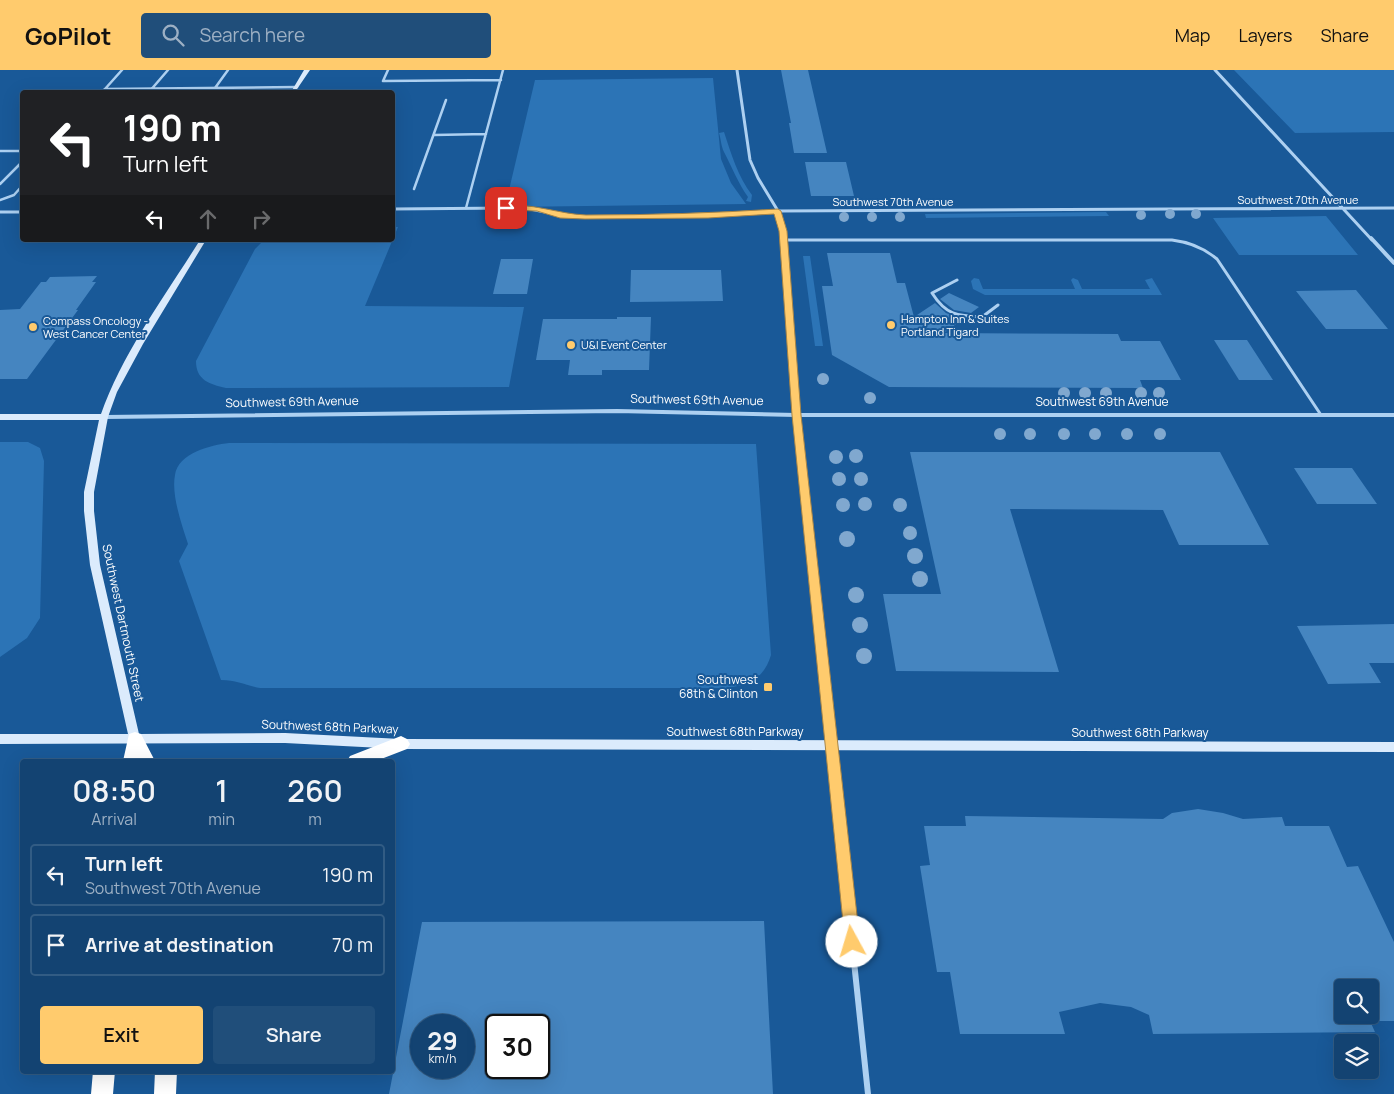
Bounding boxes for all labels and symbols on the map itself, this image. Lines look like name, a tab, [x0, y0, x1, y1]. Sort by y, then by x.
pin	[485, 187, 527, 229]
street label: Southwest 70th Avenue	[1238, 192, 1359, 207]
street label: Southwest 70th Avenue	[833, 194, 954, 209]
place label: Hampton Inn & Suites Portland Tigard	[901, 311, 1010, 339]
place label: Compass Oncology - West Cancer Center	[43, 313, 148, 341]
marker: Hampton Inn & Suites Portland Tigard	[885, 319, 897, 331]
marker: Compass Oncology - West Cancer Center	[27, 321, 39, 333]
place label: U&I Event Center	[581, 337, 667, 352]
marker: U&I Event Center	[565, 339, 577, 351]
street label: Southwest 69th Avenue	[630, 390, 764, 409]
street label: Southwest 69th Avenue	[225, 392, 359, 411]
street label: Southwest 69th Avenue	[1035, 393, 1169, 410]
street label: Southwest Dartmouth Street	[98, 542, 149, 704]
place label: Southwest 68th & Clinton	[679, 671, 758, 702]
marker: Southwest 68th & Clinton	[762, 681, 774, 693]
street label: Southwest 68th Parkway	[261, 716, 400, 737]
street label: Southwest 68th Parkway	[666, 723, 804, 740]
street label: Southwest 68th Parkway	[1071, 724, 1209, 741]
position arrow	[825, 915, 877, 967]
speed limit sign: 30	[485, 1014, 550, 1079]

